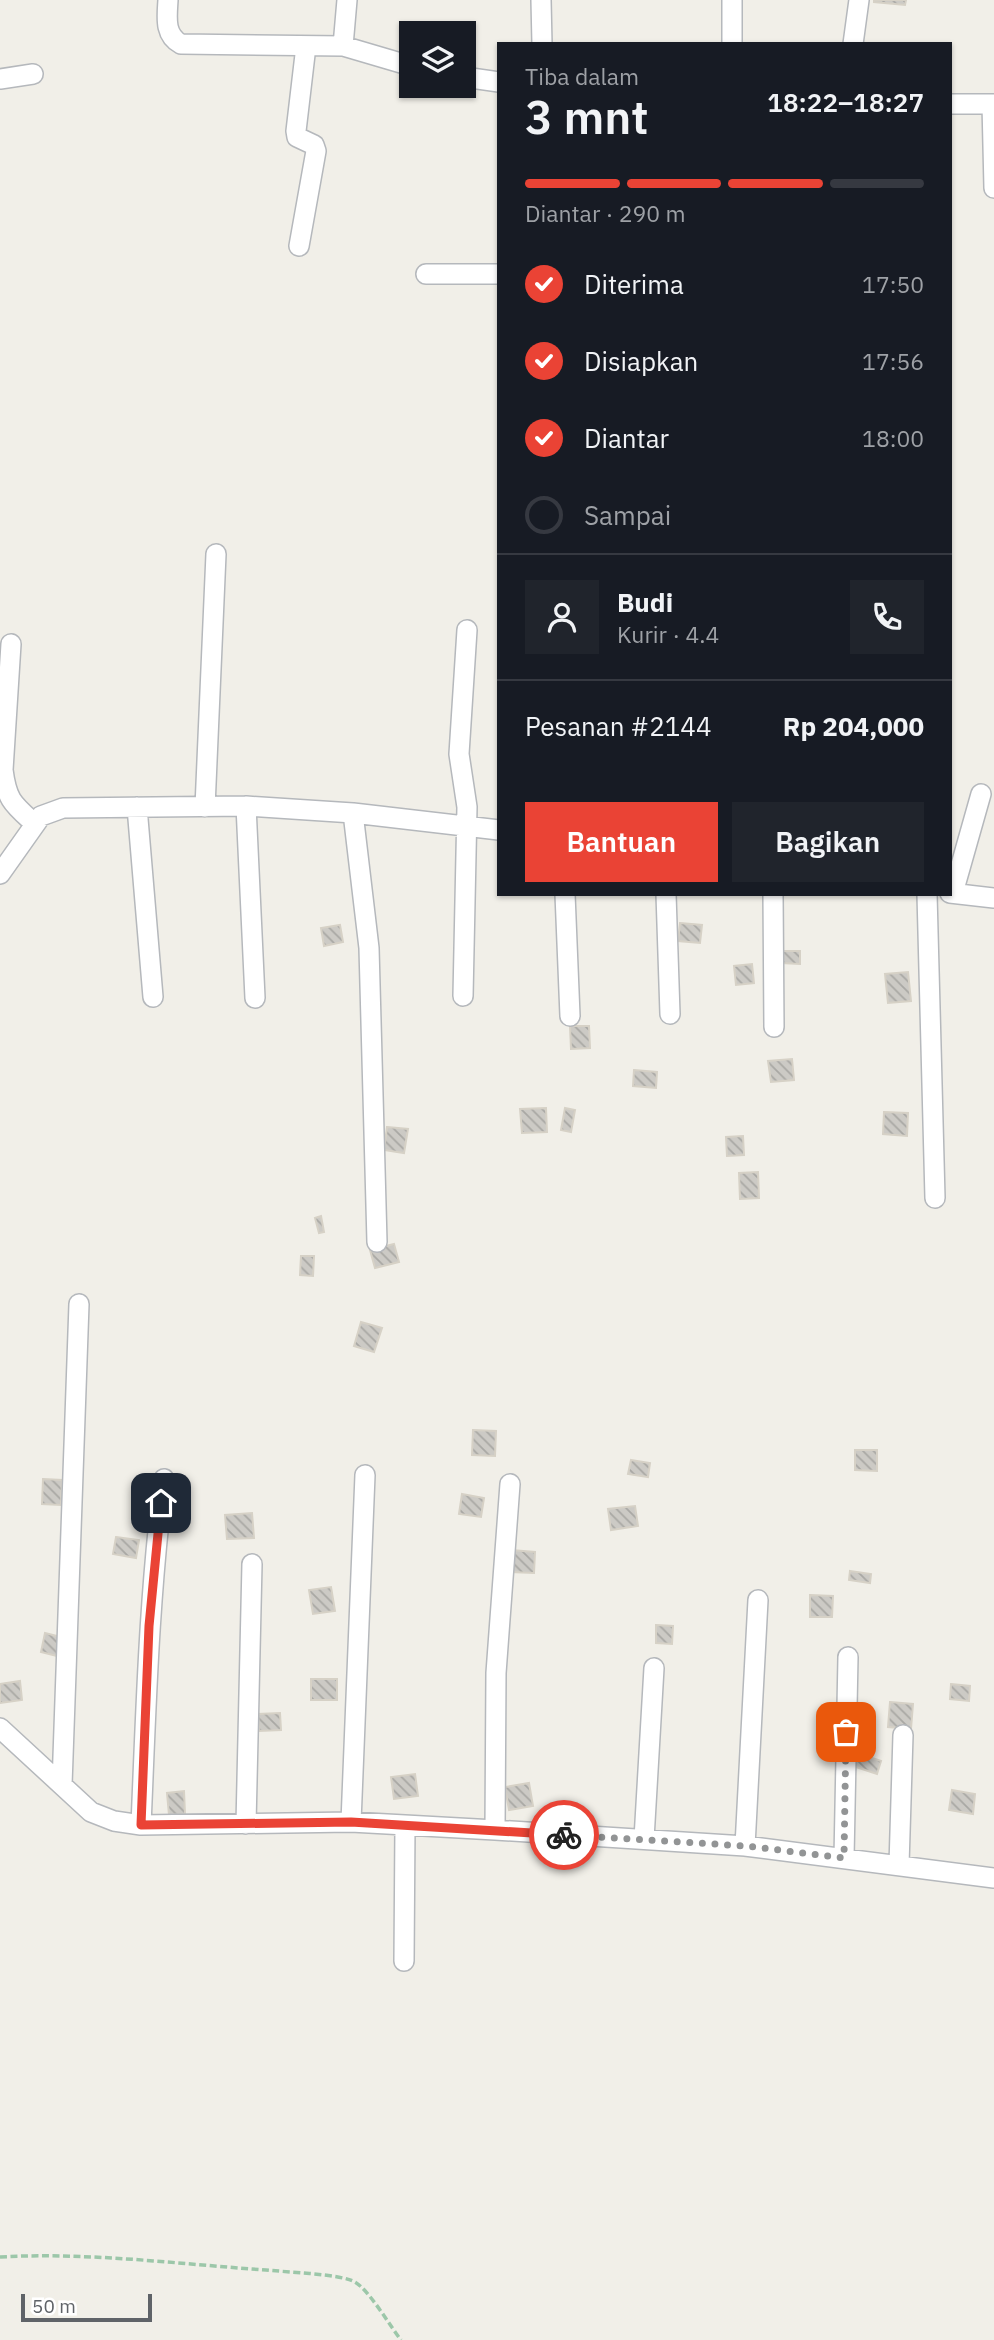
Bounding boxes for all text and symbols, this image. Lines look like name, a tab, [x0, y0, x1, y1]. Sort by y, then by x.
map controls	[399, 21, 476, 98]
button: layers	[399, 21, 476, 98]
text: Tiba dalam	[525, 61, 639, 91]
text: 18:22–18:27	[767, 85, 924, 119]
text: 3 mnt	[525, 87, 649, 147]
text: Diantar · 290 m	[525, 198, 686, 228]
icon: check	[525, 265, 563, 303]
text: Diterima	[584, 267, 684, 301]
text: 17:50	[862, 269, 924, 299]
icon: check	[525, 342, 563, 380]
text: Disiapkan	[584, 344, 698, 378]
text: 17:56	[862, 346, 924, 376]
icon: check	[525, 419, 563, 457]
text: Diantar	[584, 421, 669, 455]
text: 18:00	[862, 423, 924, 453]
text: Sampai	[584, 498, 671, 532]
button: person	[525, 580, 599, 654]
button: phone	[850, 580, 924, 654]
text: Budi	[617, 585, 673, 619]
text: Kurir · 4.4	[617, 619, 719, 649]
text: Pesanan #2144	[525, 709, 712, 743]
text: Rp 204,000	[783, 709, 924, 743]
button: Bantuan	[525, 802, 718, 882]
button: Bagikan	[732, 802, 924, 882]
pin	[131, 1473, 191, 1533]
icon: home	[142, 1484, 180, 1522]
pin	[816, 1702, 876, 1762]
icon: bag	[827, 1713, 865, 1751]
courier	[529, 1800, 599, 1870]
icon: bike	[545, 1816, 583, 1854]
scale bar	[21, 2291, 152, 2323]
text: 50 m	[32, 2294, 76, 2318]

